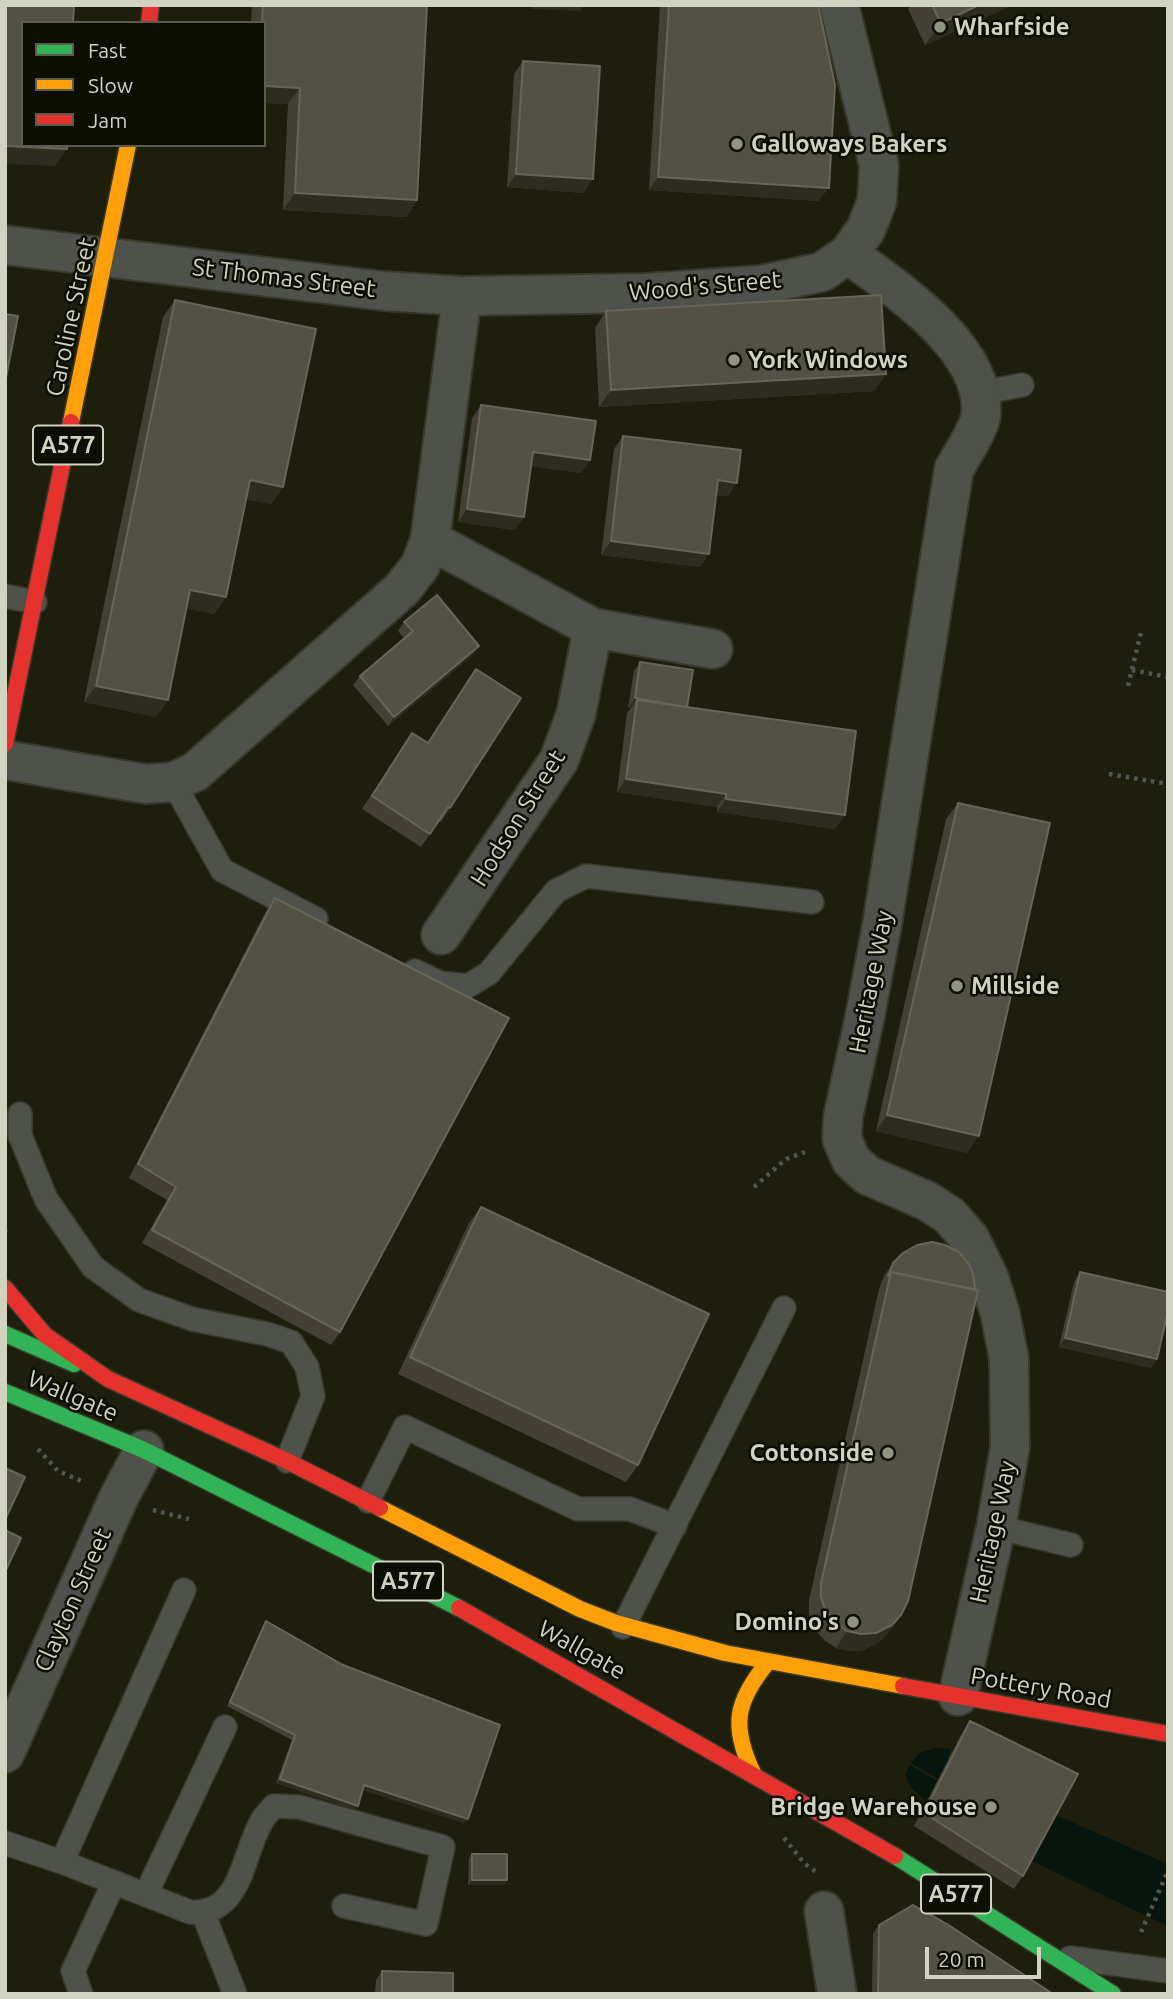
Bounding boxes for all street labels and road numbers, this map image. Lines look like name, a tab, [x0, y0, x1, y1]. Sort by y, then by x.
street label: Caroline Street	[40, 235, 102, 399]
street label: St Thomas Street	[191, 252, 377, 304]
street label: Wood's Street	[628, 265, 782, 307]
road number: A577	[33, 426, 103, 464]
street label: Hodson Street	[465, 744, 571, 892]
street label: Heritage Way	[843, 908, 899, 1056]
street label: Wallgate	[23, 1364, 123, 1428]
street label: Heritage Way	[964, 1458, 1022, 1606]
street label: Clayton Street	[28, 1524, 118, 1676]
road number: A577	[373, 1562, 443, 1600]
street label: Wallgate	[533, 1614, 631, 1686]
street label: Pottery Road	[968, 1661, 1114, 1715]
road number: A577	[921, 1874, 991, 1913]

